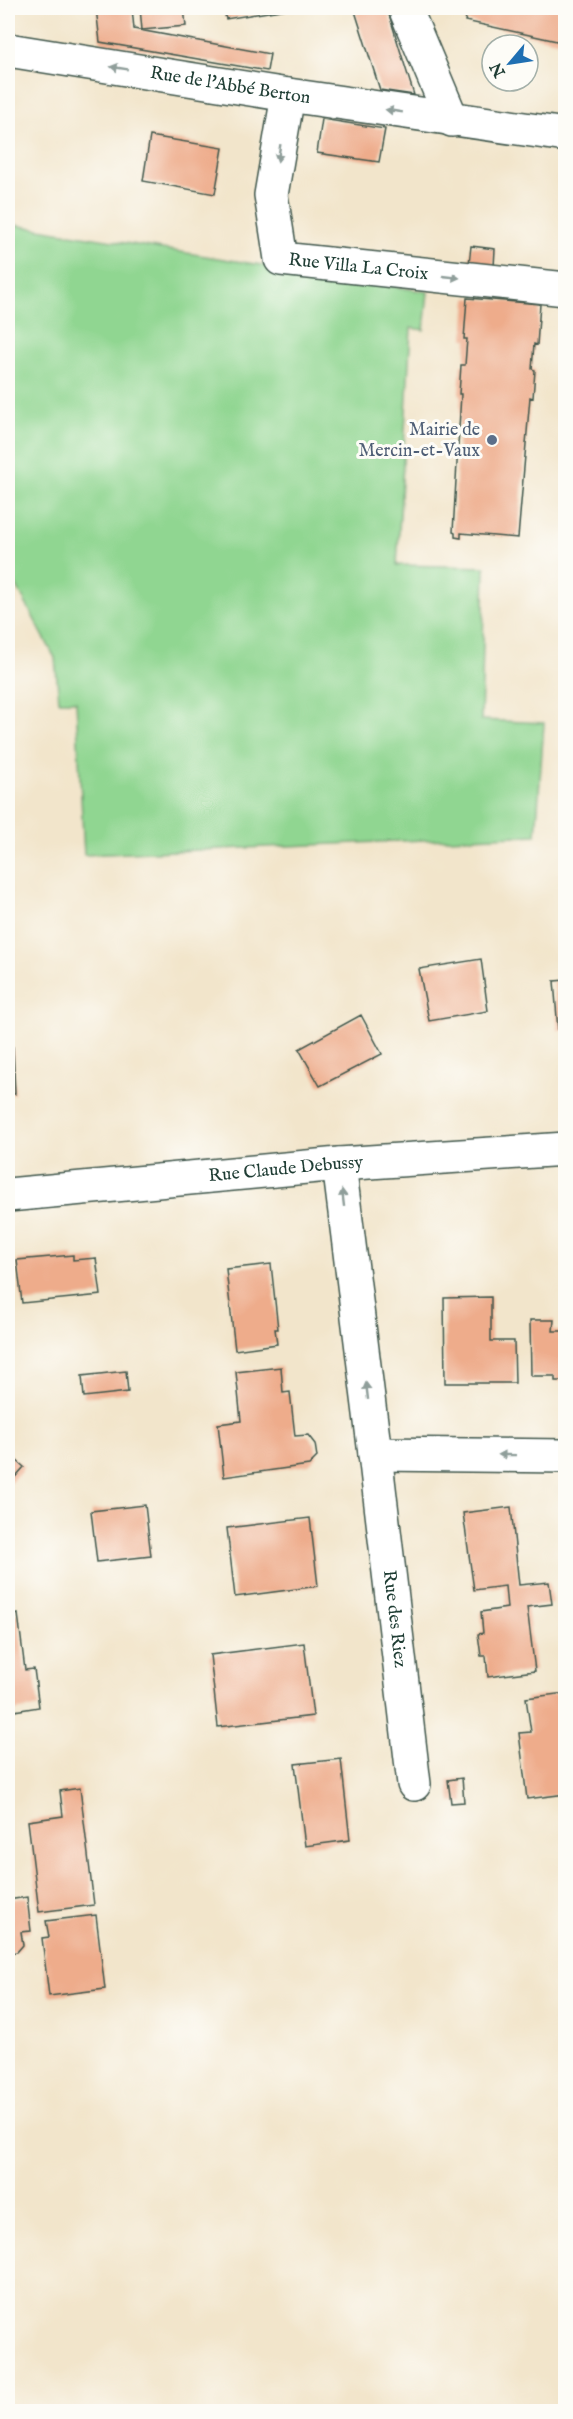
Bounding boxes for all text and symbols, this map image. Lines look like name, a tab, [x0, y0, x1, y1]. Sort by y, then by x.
north arrow	[480, 33, 540, 93]
text: N	[486, 58, 511, 81]
street label: Rue de l'Abbé Berton	[148, 62, 312, 110]
one-way arrow	[109, 63, 128, 72]
one-way arrow	[385, 106, 404, 115]
one-way arrow	[274, 143, 283, 162]
street label: Rue Villa La Croix	[287, 248, 430, 286]
one-way arrow	[441, 272, 460, 282]
place label: Mairie de Mercin-et-Vaux	[359, 419, 480, 463]
marker: Mairie de Mercin-et-Vaux	[485, 433, 499, 447]
street label: Rue Claude Debussy	[208, 1151, 364, 1188]
one-way arrow	[339, 1188, 348, 1207]
one-way arrow	[363, 1381, 372, 1400]
one-way arrow	[498, 1450, 517, 1460]
street label: Rue des Riez	[377, 1569, 412, 1669]

